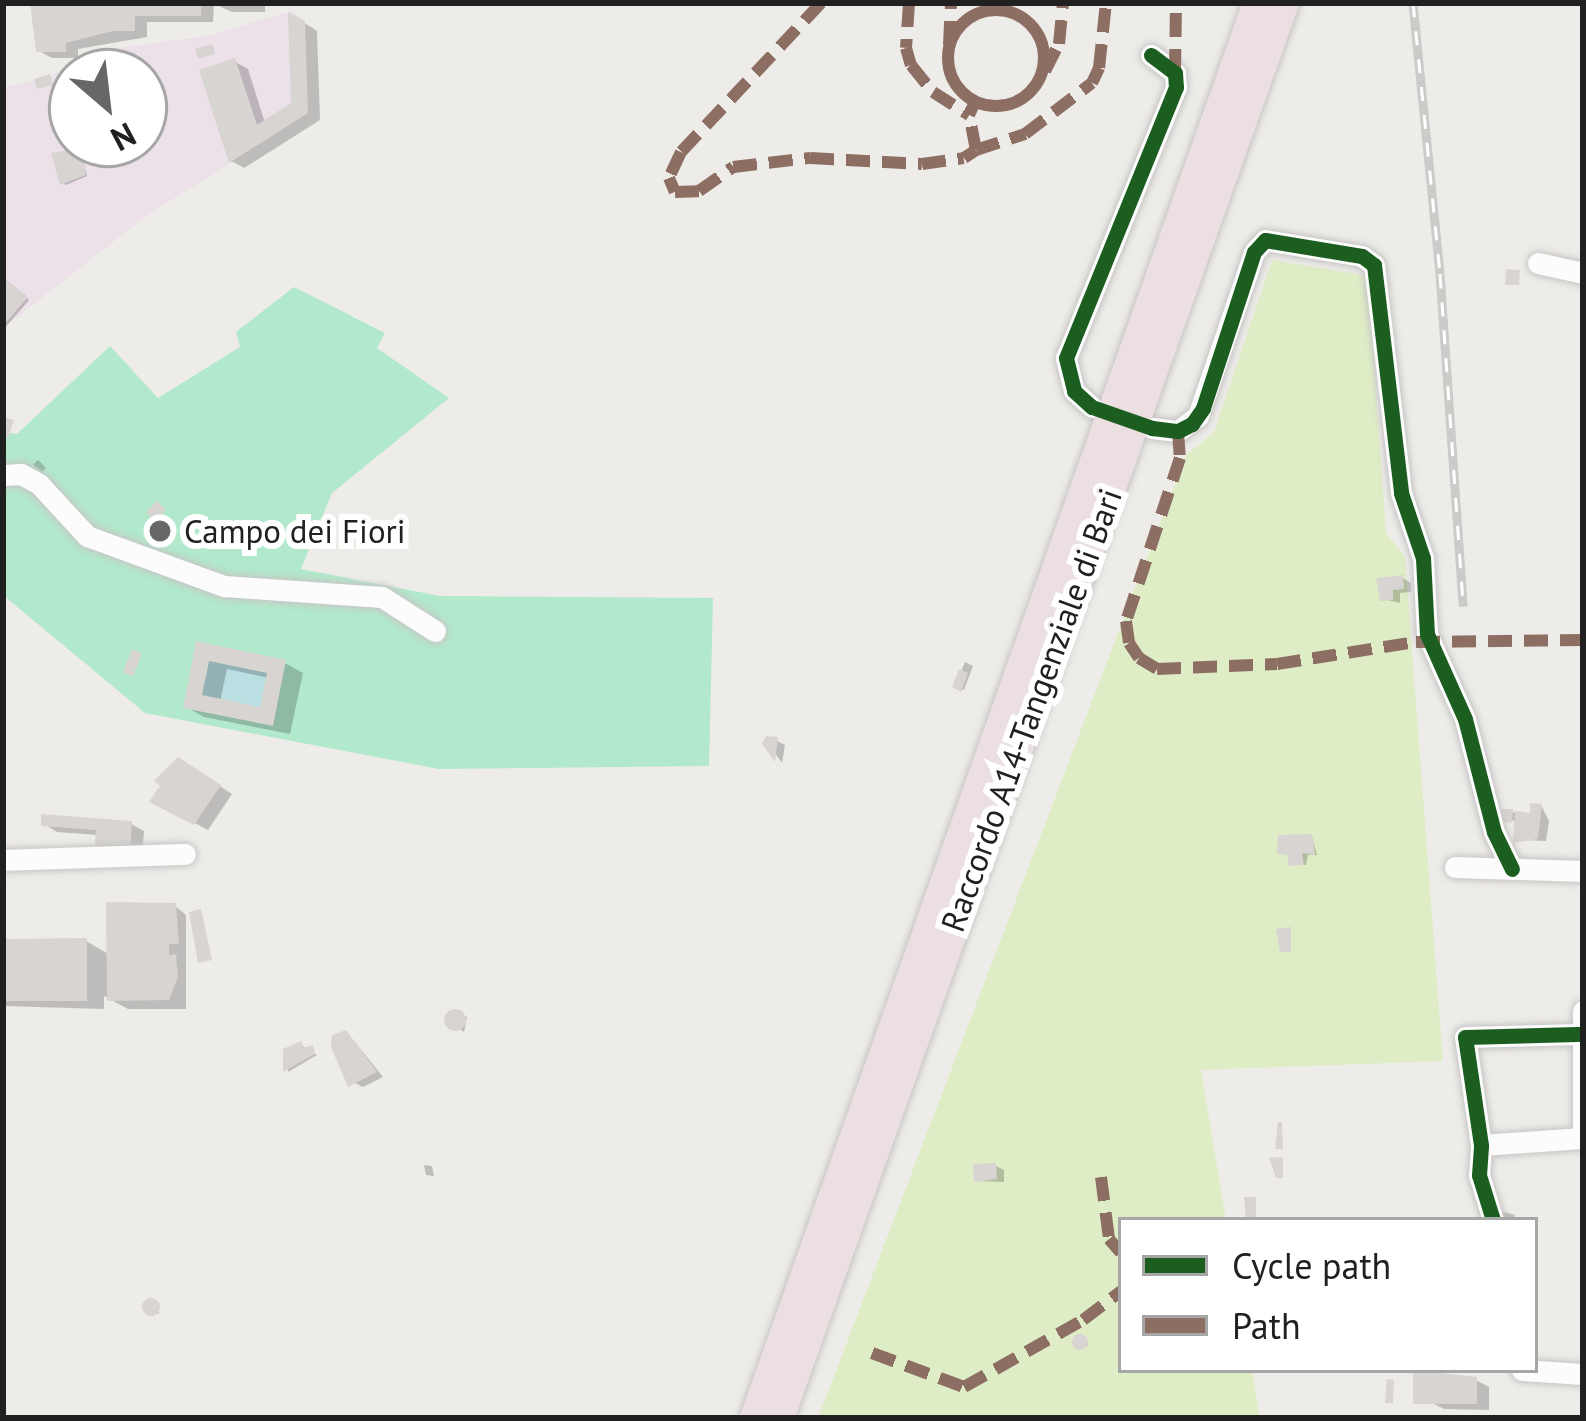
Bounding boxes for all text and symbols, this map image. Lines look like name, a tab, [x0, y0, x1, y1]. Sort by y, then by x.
north arrow	[48, 48, 168, 168]
text: N	[104, 114, 143, 162]
street label: Raccordo A14-Tangenziale di Bari	[932, 483, 1130, 937]
place label: Campo dei Fiori	[184, 511, 406, 551]
marker: Campo dei Fiori	[147, 518, 173, 544]
legend	[1118, 1217, 1538, 1373]
text: Cycle path	[1232, 1242, 1391, 1289]
text: Path	[1232, 1302, 1301, 1349]

